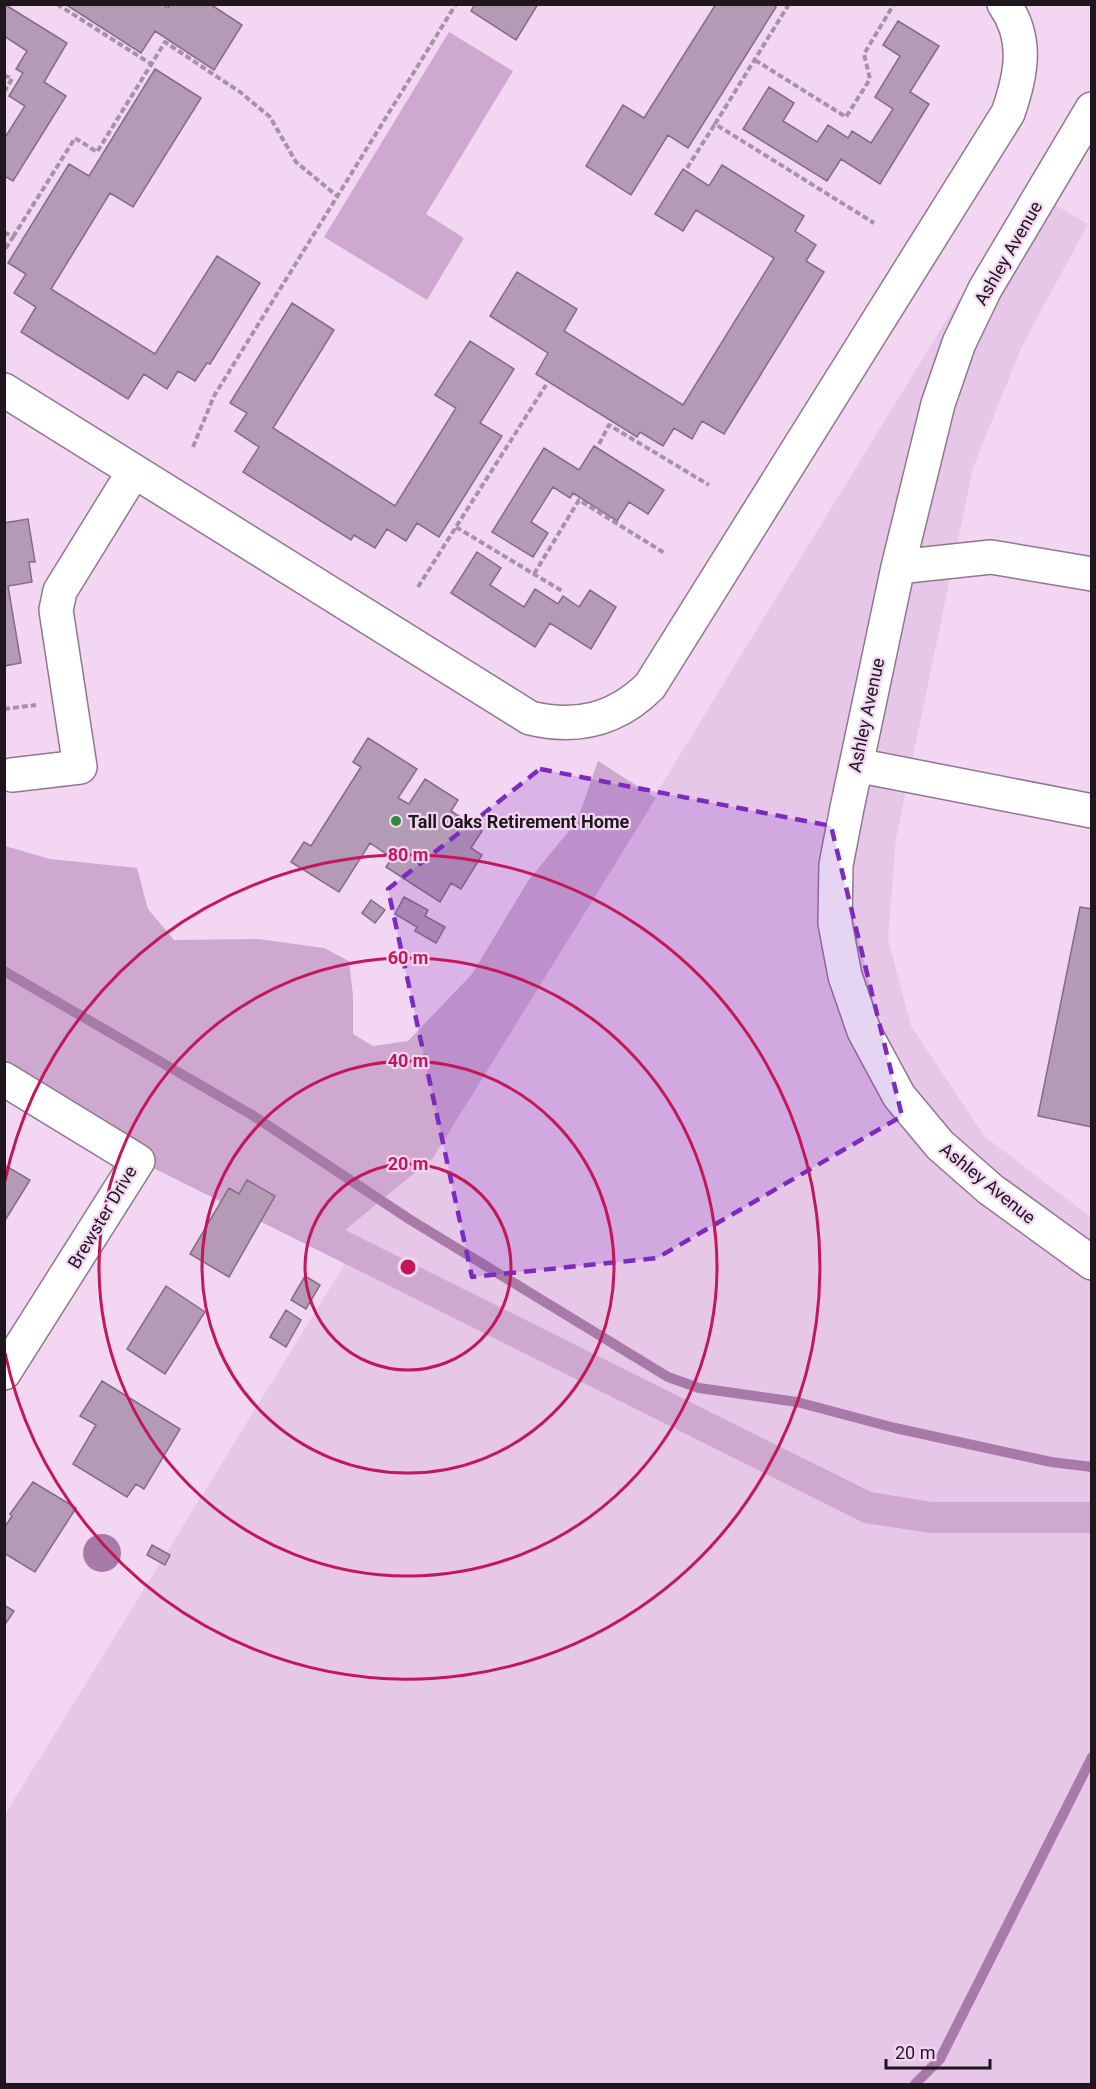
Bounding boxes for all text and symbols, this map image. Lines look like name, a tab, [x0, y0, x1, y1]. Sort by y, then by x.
street label: Ashley Avenue	[970, 197, 1046, 309]
street label: Ashley Avenue	[844, 656, 888, 774]
place label: Tall Oaks Retirement Home	[408, 811, 630, 832]
marker: Tall Oaks Retirement Home	[389, 814, 403, 828]
text: 80 m	[388, 844, 428, 865]
text: 60 m	[388, 947, 428, 968]
text: 40 m	[388, 1050, 428, 1071]
street label: Ashley Avenue	[936, 1138, 1040, 1228]
text: 20 m	[388, 1153, 428, 1174]
street label: Brewster Drive	[63, 1162, 141, 1272]
centre of rings	[398, 1257, 418, 1277]
scale bar	[886, 2032, 990, 2070]
text: 20 m	[895, 2042, 935, 2063]

